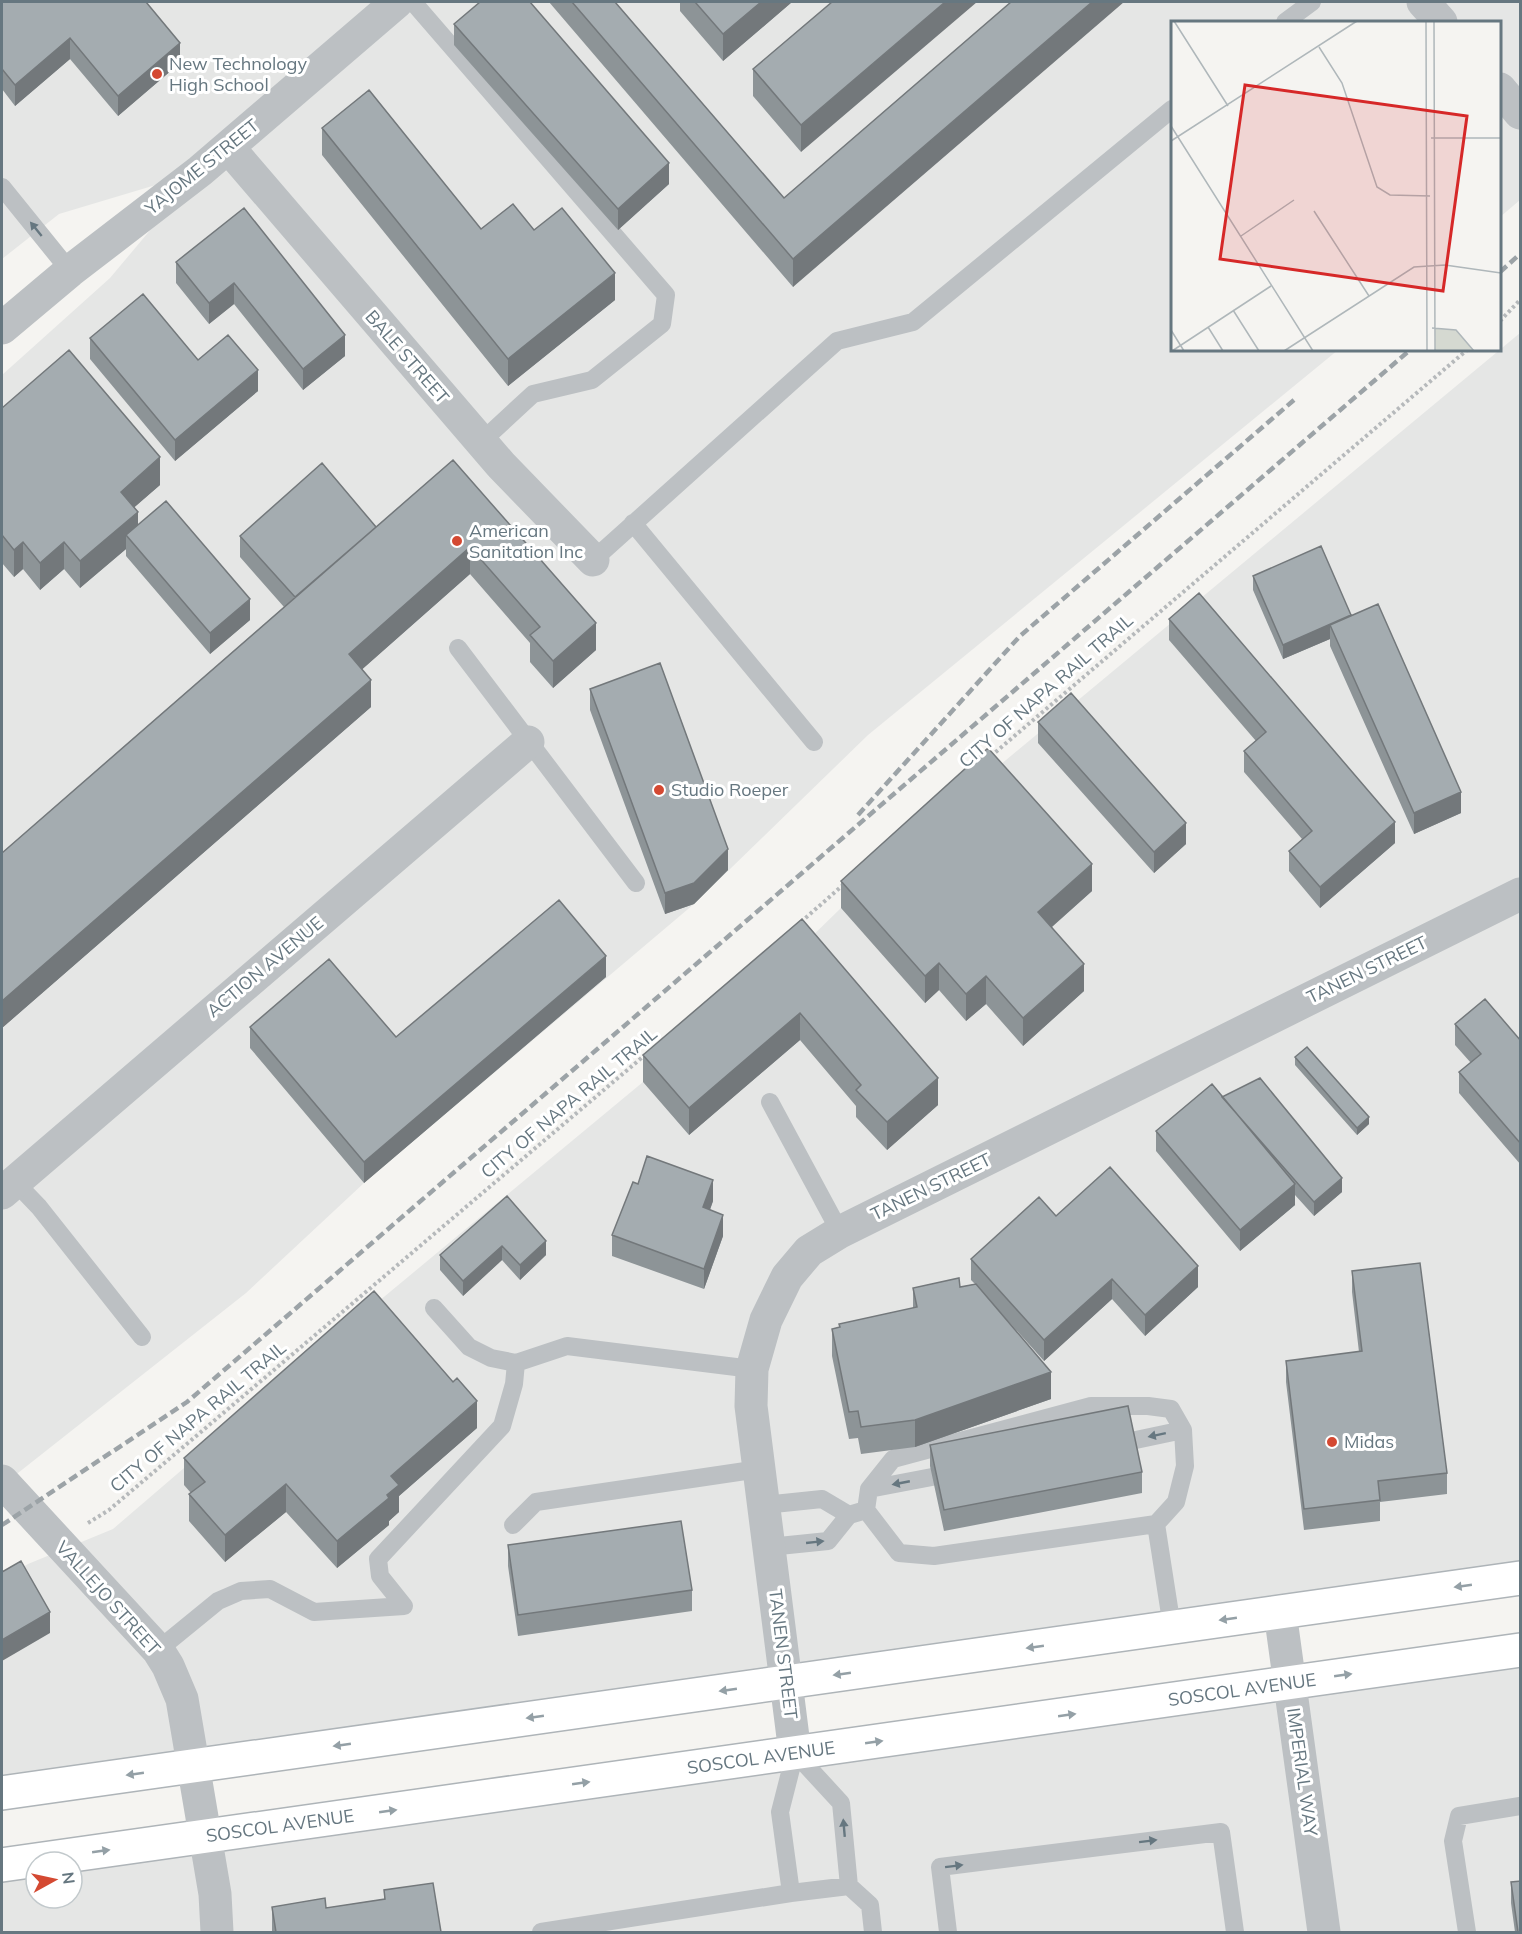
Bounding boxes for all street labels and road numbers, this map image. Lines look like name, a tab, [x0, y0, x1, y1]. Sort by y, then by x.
street label: YAJOME STREET	[139, 114, 263, 220]
street label: BALE STREET	[360, 305, 454, 408]
street label: CITY OF NAPA RAIL TRAIL	[954, 609, 1137, 772]
street label: ACTION AVENUE	[202, 911, 328, 1022]
street label: TANEN STREET	[1303, 930, 1431, 1009]
street label: CITY OF NAPA RAIL TRAIL	[476, 1022, 662, 1183]
street label: TANEN STREET	[867, 1147, 995, 1226]
street label: CITY OF NAPA RAIL TRAIL	[105, 1336, 291, 1497]
street label: VALLEJO STREET	[51, 1536, 166, 1660]
street label: TANEN STREET	[764, 1588, 803, 1720]
street label: SOSCOL AVENUE	[1166, 1668, 1317, 1711]
street label: IMPERIAL WAY	[1282, 1706, 1323, 1839]
street label: SOSCOL AVENUE	[685, 1736, 836, 1779]
street label: SOSCOL AVENUE	[204, 1804, 355, 1847]

